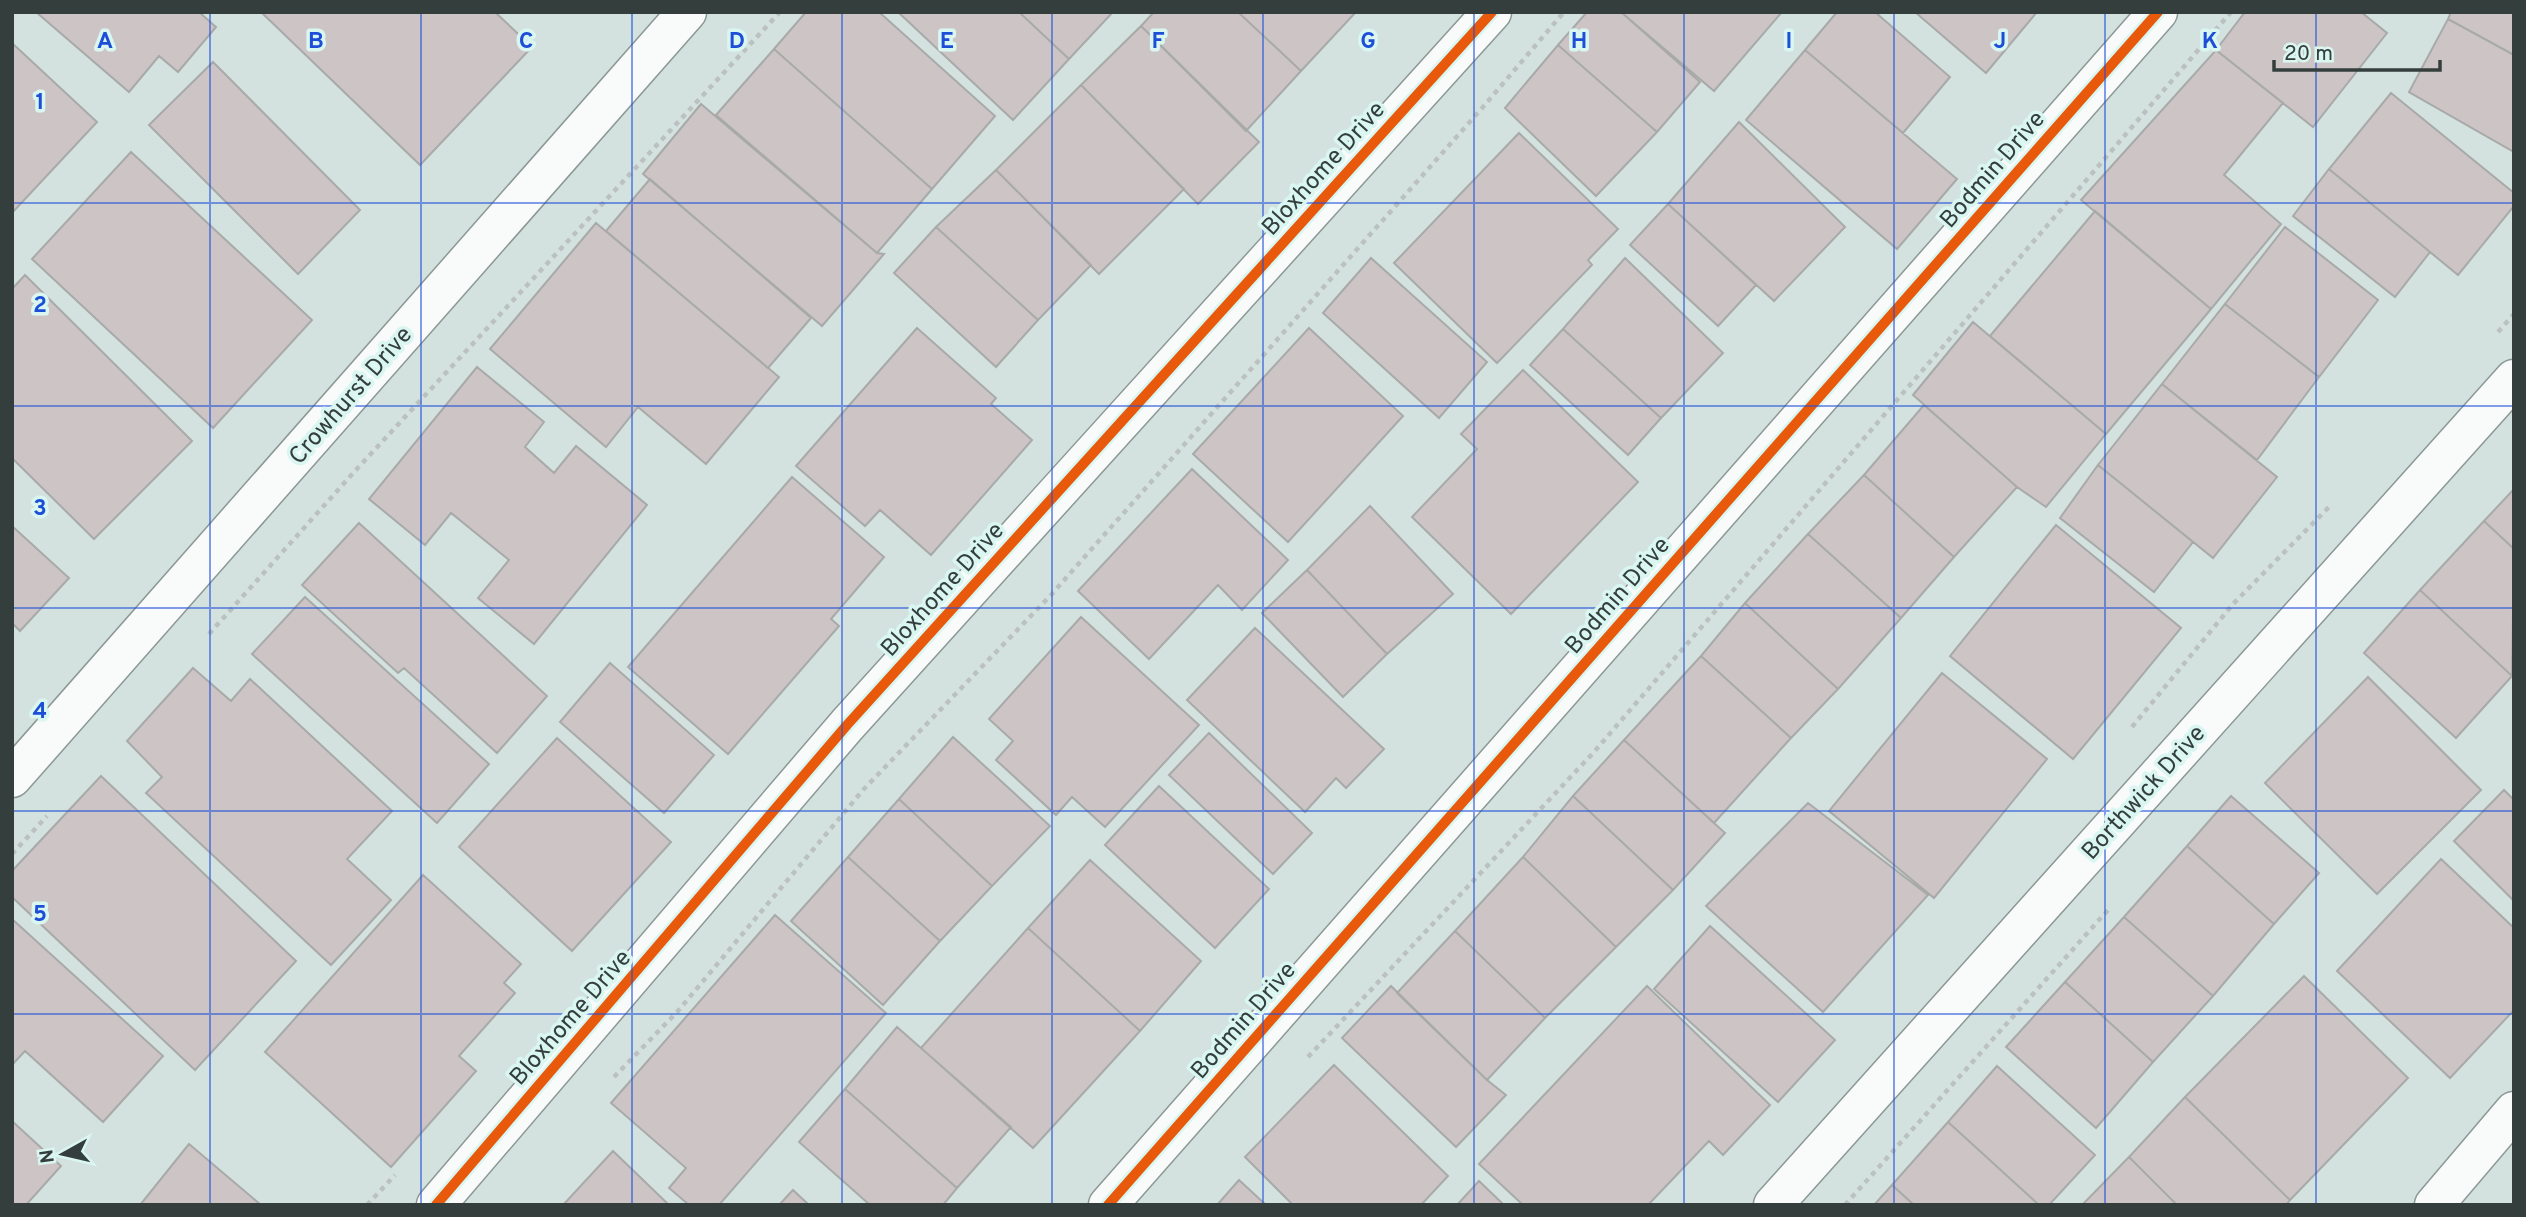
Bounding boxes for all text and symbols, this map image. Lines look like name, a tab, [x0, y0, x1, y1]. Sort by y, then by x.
text: A	[97, 28, 113, 57]
text: B	[308, 28, 324, 57]
text: C	[519, 28, 533, 57]
text: D	[729, 28, 745, 57]
text: E	[940, 28, 954, 57]
text: F	[1151, 28, 1165, 57]
text: G	[1360, 28, 1376, 57]
text: H	[1571, 28, 1587, 57]
text: I	[1786, 28, 1792, 57]
text: J	[1994, 28, 2006, 57]
text: K	[2202, 28, 2218, 57]
scale bar	[2274, 28, 2440, 72]
text: 20 m	[2284, 41, 2333, 68]
text: 1	[35, 89, 45, 118]
street label: Bloxhome Drive	[1256, 96, 1393, 243]
street label: Bodmin Drive	[1934, 106, 2053, 235]
text: 2	[33, 292, 47, 321]
street label: Crowhurst Drive	[283, 321, 420, 472]
text: 3	[33, 495, 47, 524]
street label: Bloxhome Drive	[875, 517, 1012, 664]
street label: Bodmin Drive	[1559, 532, 1678, 661]
text: 4	[33, 698, 47, 727]
street label: Borthwick Drive	[2076, 720, 2213, 867]
text: 5	[33, 901, 47, 930]
street label: Bloxhome Drive	[504, 944, 639, 1093]
street label: Bodmin Drive	[1185, 957, 1304, 1086]
north arrow	[28, 1119, 98, 1189]
text: N	[35, 1148, 61, 1165]

